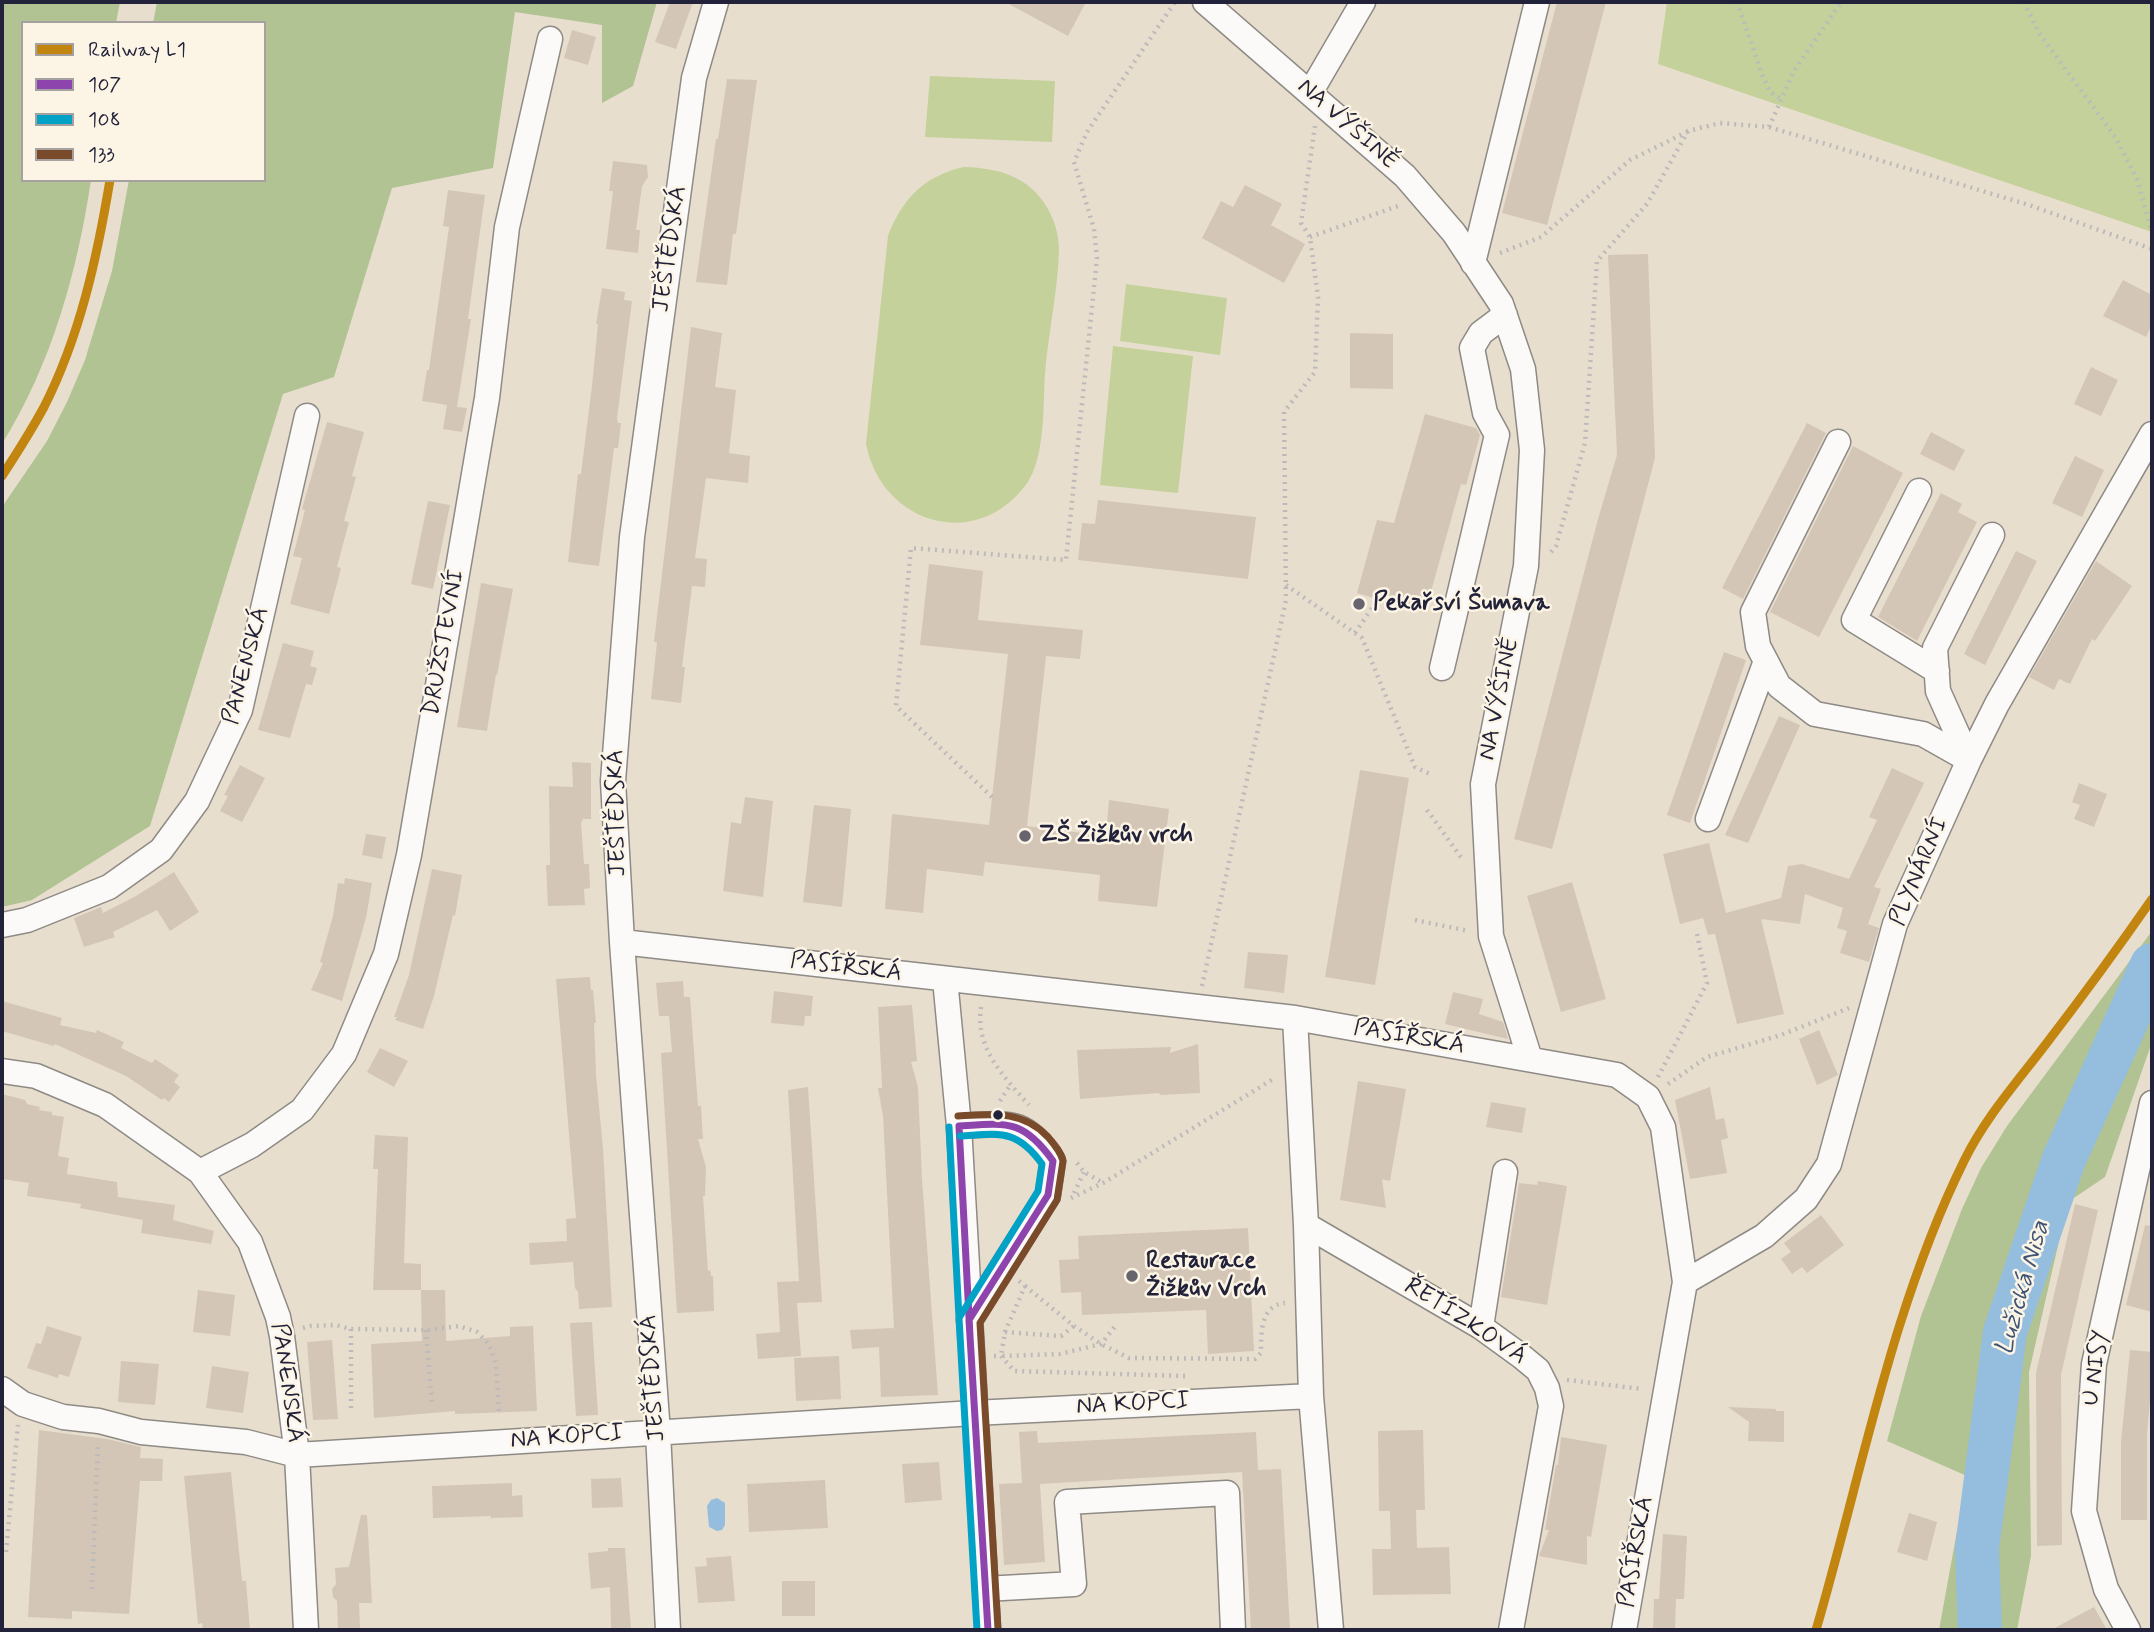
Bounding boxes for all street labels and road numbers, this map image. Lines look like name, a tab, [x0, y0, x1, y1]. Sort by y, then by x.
street label: NA VÝŠINĚ	[1291, 73, 1403, 177]
street label: JEŠTĚDSKÁ	[648, 184, 694, 314]
street label: DRUŽSTEVNÍ	[418, 568, 472, 718]
street label: PANENSKÁ	[217, 604, 277, 728]
street label: NA VÝŠINĚ	[1474, 635, 1526, 763]
street label: JEŠTĚDSKÁ	[602, 749, 634, 877]
street label: PLYNÁRNÍ	[1884, 813, 1956, 931]
street label: PASÍŘSKÁ	[788, 947, 904, 989]
street label: PASÍŘSKÁ	[1351, 1014, 1467, 1062]
street label: ŘETÍZKOVÁ	[1399, 1272, 1531, 1372]
street label: JEŠTĚDSKÁ	[635, 1313, 673, 1443]
street label: PANENSKÁ	[263, 1321, 309, 1445]
street label: U NISY	[2077, 1328, 2117, 1408]
street label: NA KOPCI	[1076, 1388, 1190, 1422]
street label: NA KOPCI	[509, 1420, 625, 1456]
street label: PASÍŘSKÁ	[1613, 1494, 1661, 1610]

